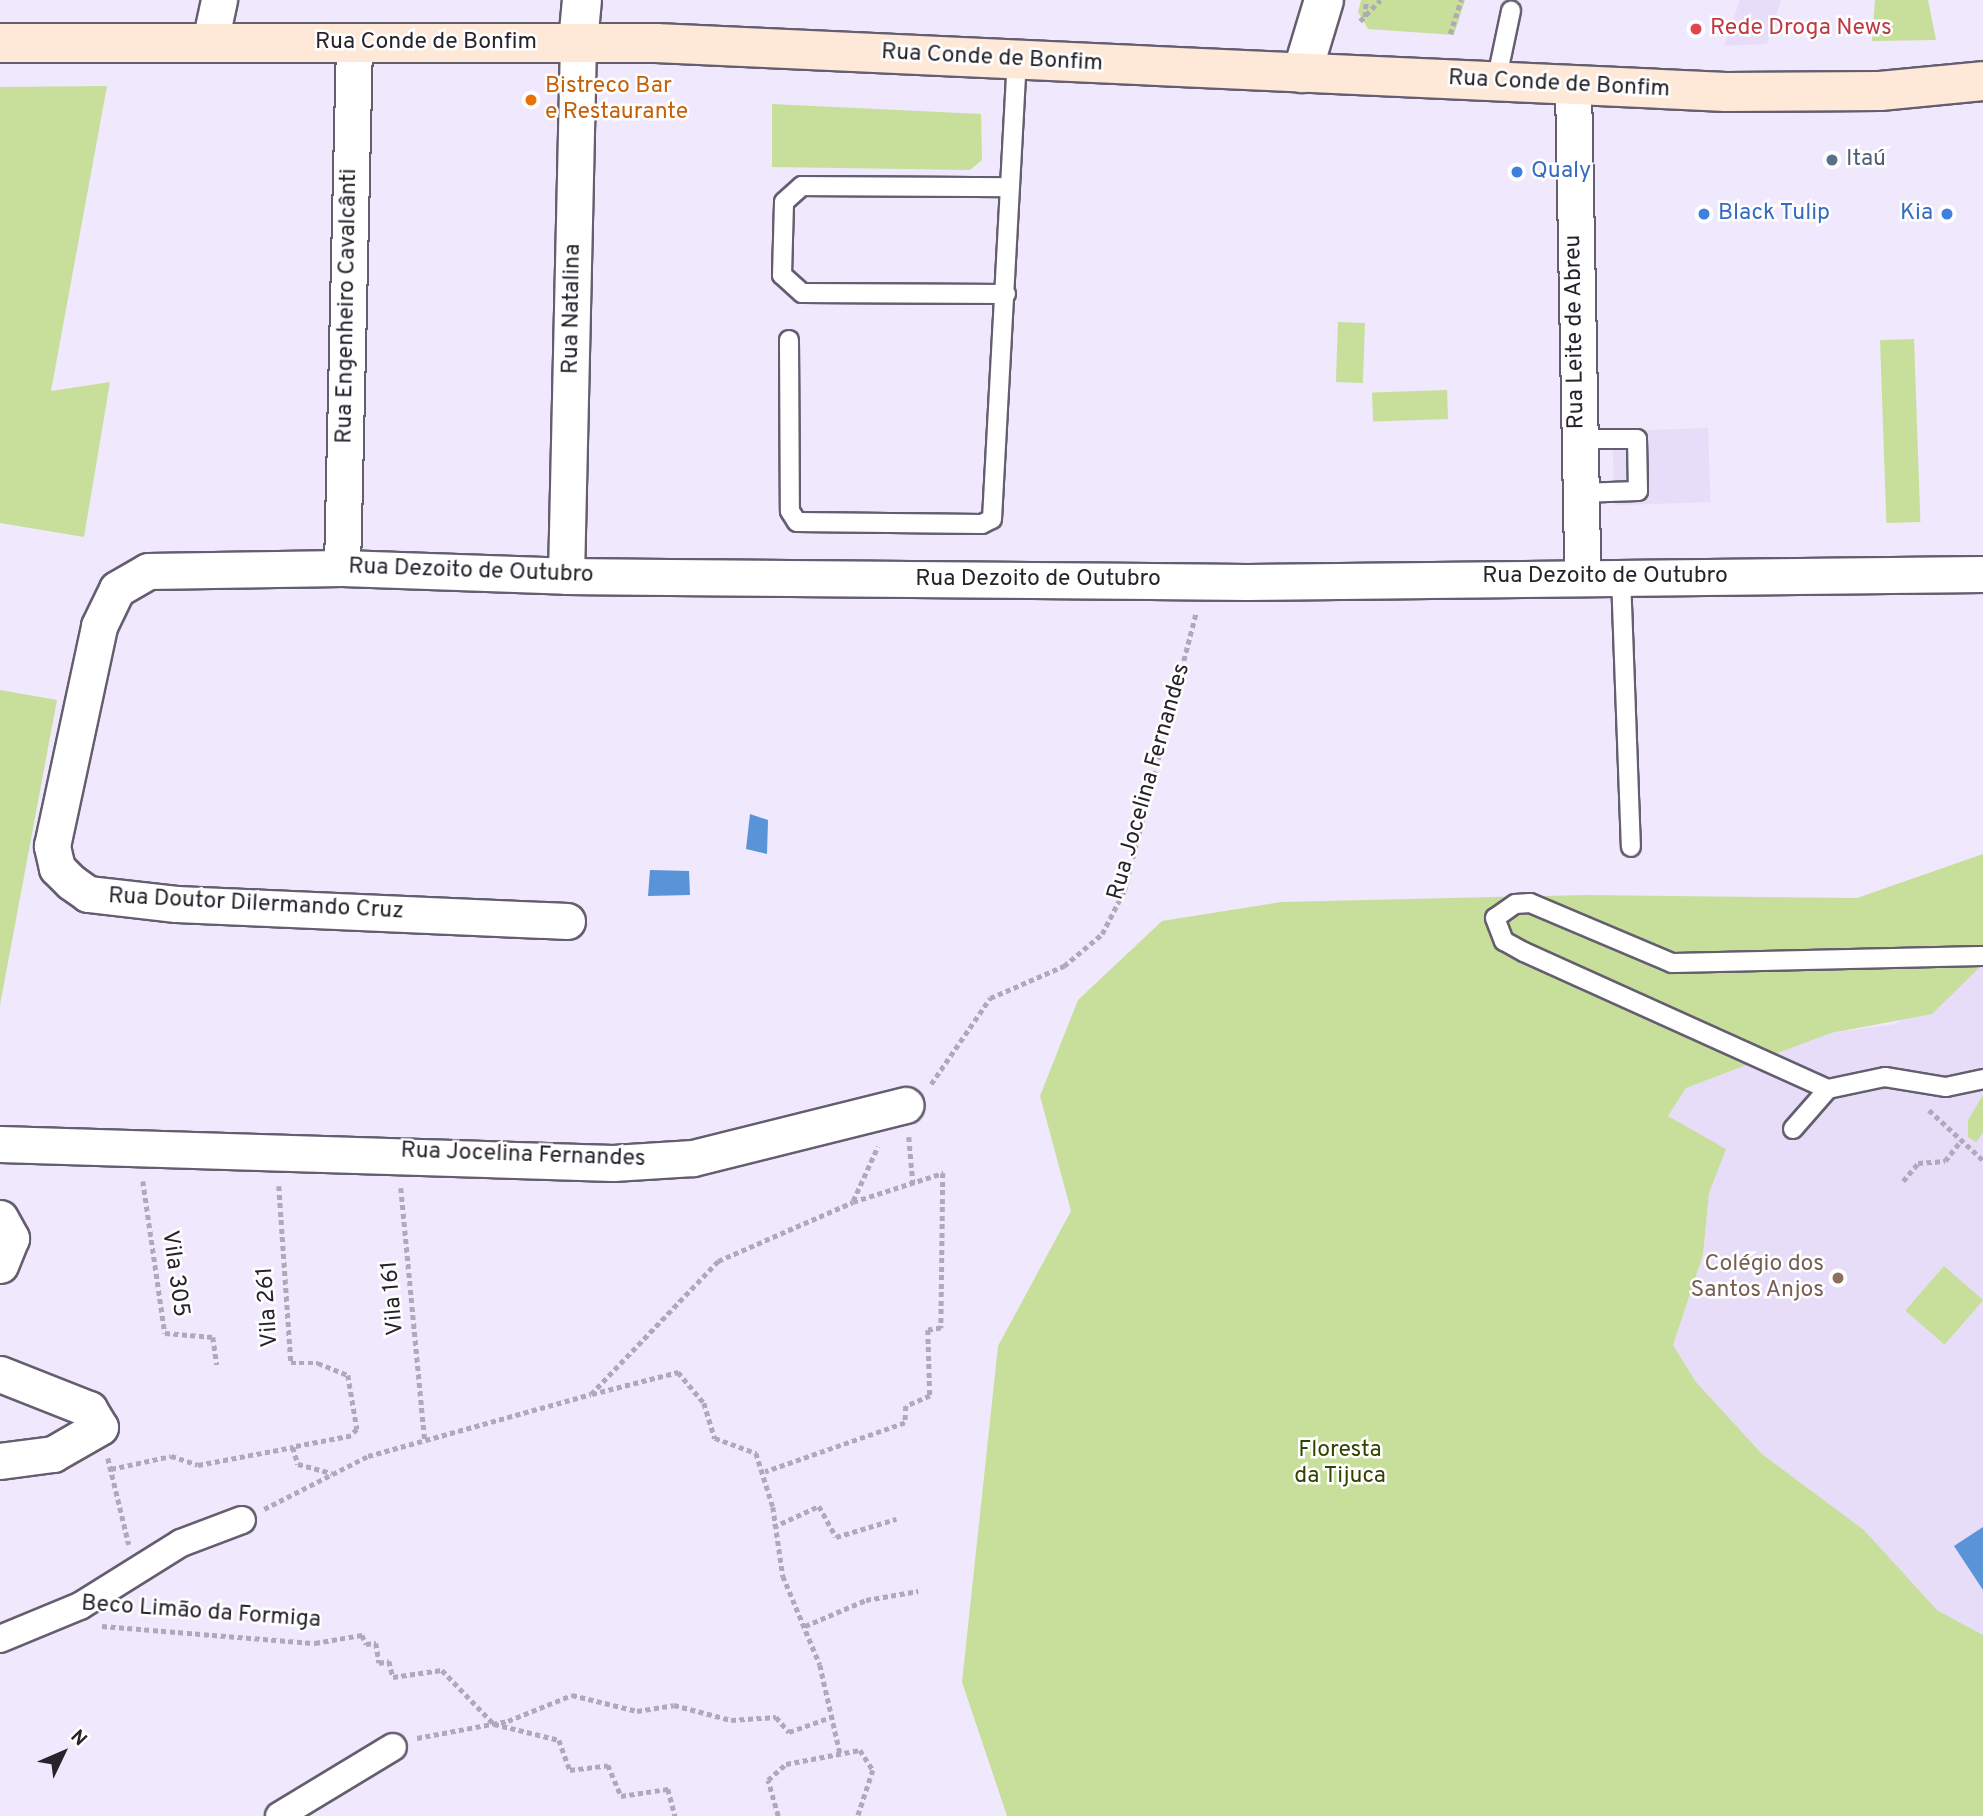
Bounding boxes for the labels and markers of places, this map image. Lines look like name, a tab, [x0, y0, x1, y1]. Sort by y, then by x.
place label: Rede Droga News	[1710, 15, 1892, 43]
marker: Rede Droga News	[1688, 21, 1704, 37]
place label: Bistreco Bar e Restaurante	[545, 73, 688, 127]
marker: Bistreco Bar e Restaurante	[523, 92, 539, 108]
place label: Itaú	[1846, 146, 1886, 174]
marker: Itaú	[1824, 152, 1840, 168]
place label: Qualy	[1531, 158, 1591, 186]
marker: Qualy	[1509, 164, 1525, 180]
place label: Black Tulip	[1718, 200, 1831, 228]
place label: Kia	[1900, 200, 1933, 228]
marker: Black Tulip	[1696, 206, 1712, 222]
marker: Kia	[1939, 206, 1955, 222]
place label: Colégio dos Santos Anjos	[1689, 1251, 1824, 1305]
marker: Colégio dos Santos Anjos	[1830, 1270, 1846, 1286]

